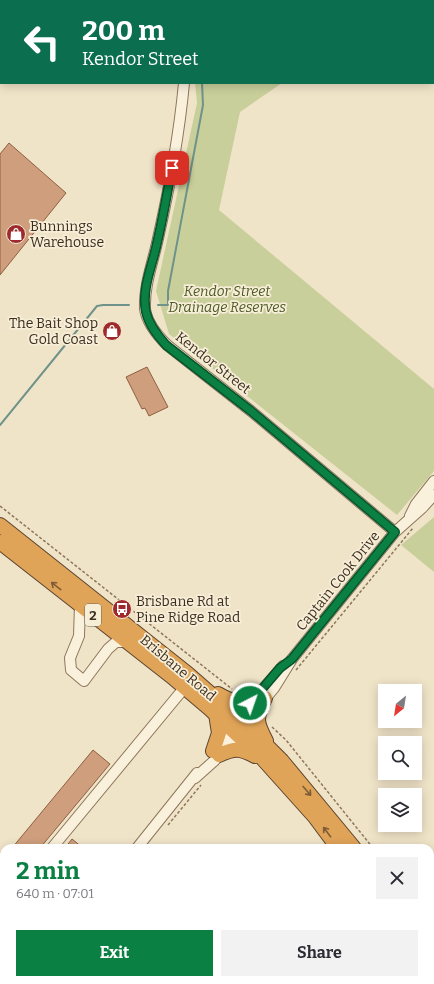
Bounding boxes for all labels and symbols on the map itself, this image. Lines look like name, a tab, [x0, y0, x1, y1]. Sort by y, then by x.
pin	[155, 151, 189, 185]
place label: Bunnings Warehouse	[30, 218, 104, 251]
shop icon: Bunnings Warehouse	[5, 223, 27, 245]
park label: Kendor Street Drainage Reserves	[168, 283, 286, 316]
place label: The Bait Shop Gold Coast	[9, 315, 98, 348]
shop icon: The Bait Shop Gold Coast	[101, 320, 123, 342]
street label: Kendor Street	[172, 328, 254, 398]
street label: Captain Cook Drive	[293, 528, 383, 634]
one-way arrow	[51, 582, 62, 591]
place label: Brisbane Rd at Pine Ridge Road	[136, 593, 240, 626]
bus stop icon: Brisbane Rd at Pine Ridge Road	[111, 598, 133, 620]
road number: 2	[85, 604, 101, 626]
street label: Brisbane Road	[137, 631, 219, 705]
position arrow	[229, 682, 271, 724]
north arrow	[378, 684, 422, 728]
one-way arrow	[303, 786, 312, 796]
one-way arrow	[323, 827, 331, 838]

